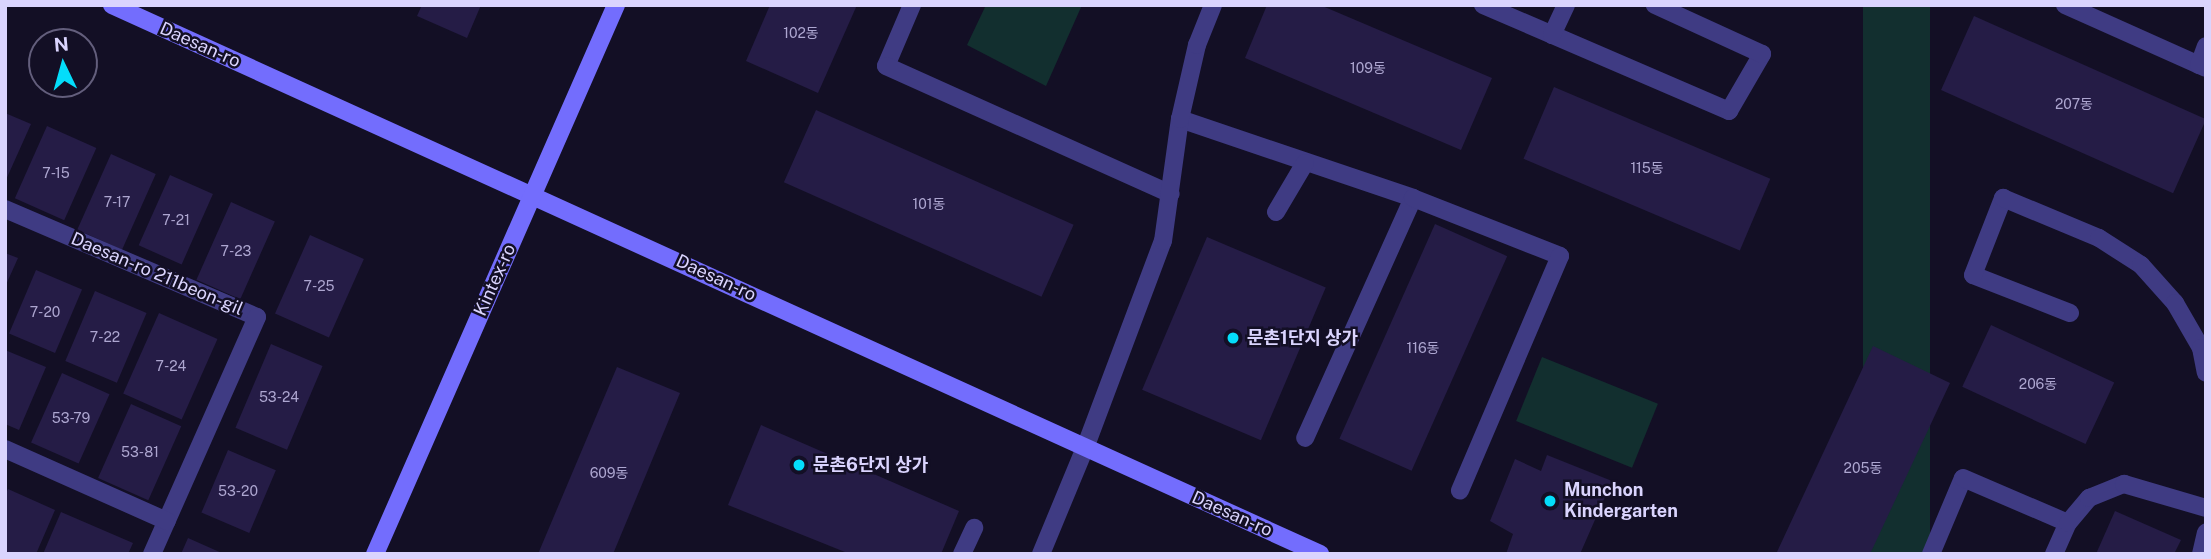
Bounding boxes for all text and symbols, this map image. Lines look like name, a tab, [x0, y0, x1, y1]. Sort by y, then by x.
street label: Daesan-ro	[156, 18, 244, 72]
house number: 102동	[783, 25, 819, 41]
north arrow	[28, 28, 98, 98]
text: N	[53, 32, 70, 56]
house number: 109동	[1350, 60, 1386, 76]
house number: 207동	[2055, 96, 2093, 112]
house number: 115동	[1630, 160, 1664, 176]
house number: 7-15	[42, 165, 70, 181]
house number: 7-17	[104, 194, 130, 210]
house number: 101동	[913, 196, 945, 212]
house number: 7-21	[162, 212, 190, 228]
street label: Daesan-ro 211beon-gil	[68, 228, 246, 320]
street label: Kintex-ro	[470, 241, 520, 319]
house number: 7-23	[221, 243, 251, 259]
street label: Daesan-ro	[673, 250, 759, 306]
house number: 7-25	[303, 278, 335, 294]
house number: 7-20	[30, 304, 60, 320]
place label: 문촌1단지 상가	[1247, 327, 1358, 349]
house number: 7-22	[90, 329, 120, 345]
marker: 문촌1단지 상가	[1225, 330, 1241, 346]
house number: 116동	[1407, 340, 1439, 356]
house number: 7-24	[156, 358, 186, 374]
house number: 206동	[2019, 376, 2057, 392]
house number: 53-24	[259, 389, 299, 405]
house number: 53-79	[52, 410, 90, 426]
house number: 53-81	[121, 444, 159, 460]
place label: 문촌6단지 상가	[813, 454, 928, 476]
marker: 문촌6단지 상가	[791, 457, 807, 473]
house number: 205동	[1844, 460, 1882, 476]
house number: 609동	[590, 465, 628, 481]
place label: Munchon Kindergarten	[1564, 480, 1678, 522]
house number: 53-20	[218, 483, 258, 499]
street label: Daesan-ro	[1188, 487, 1276, 541]
marker: Munchon Kindergarten	[1542, 493, 1558, 509]

